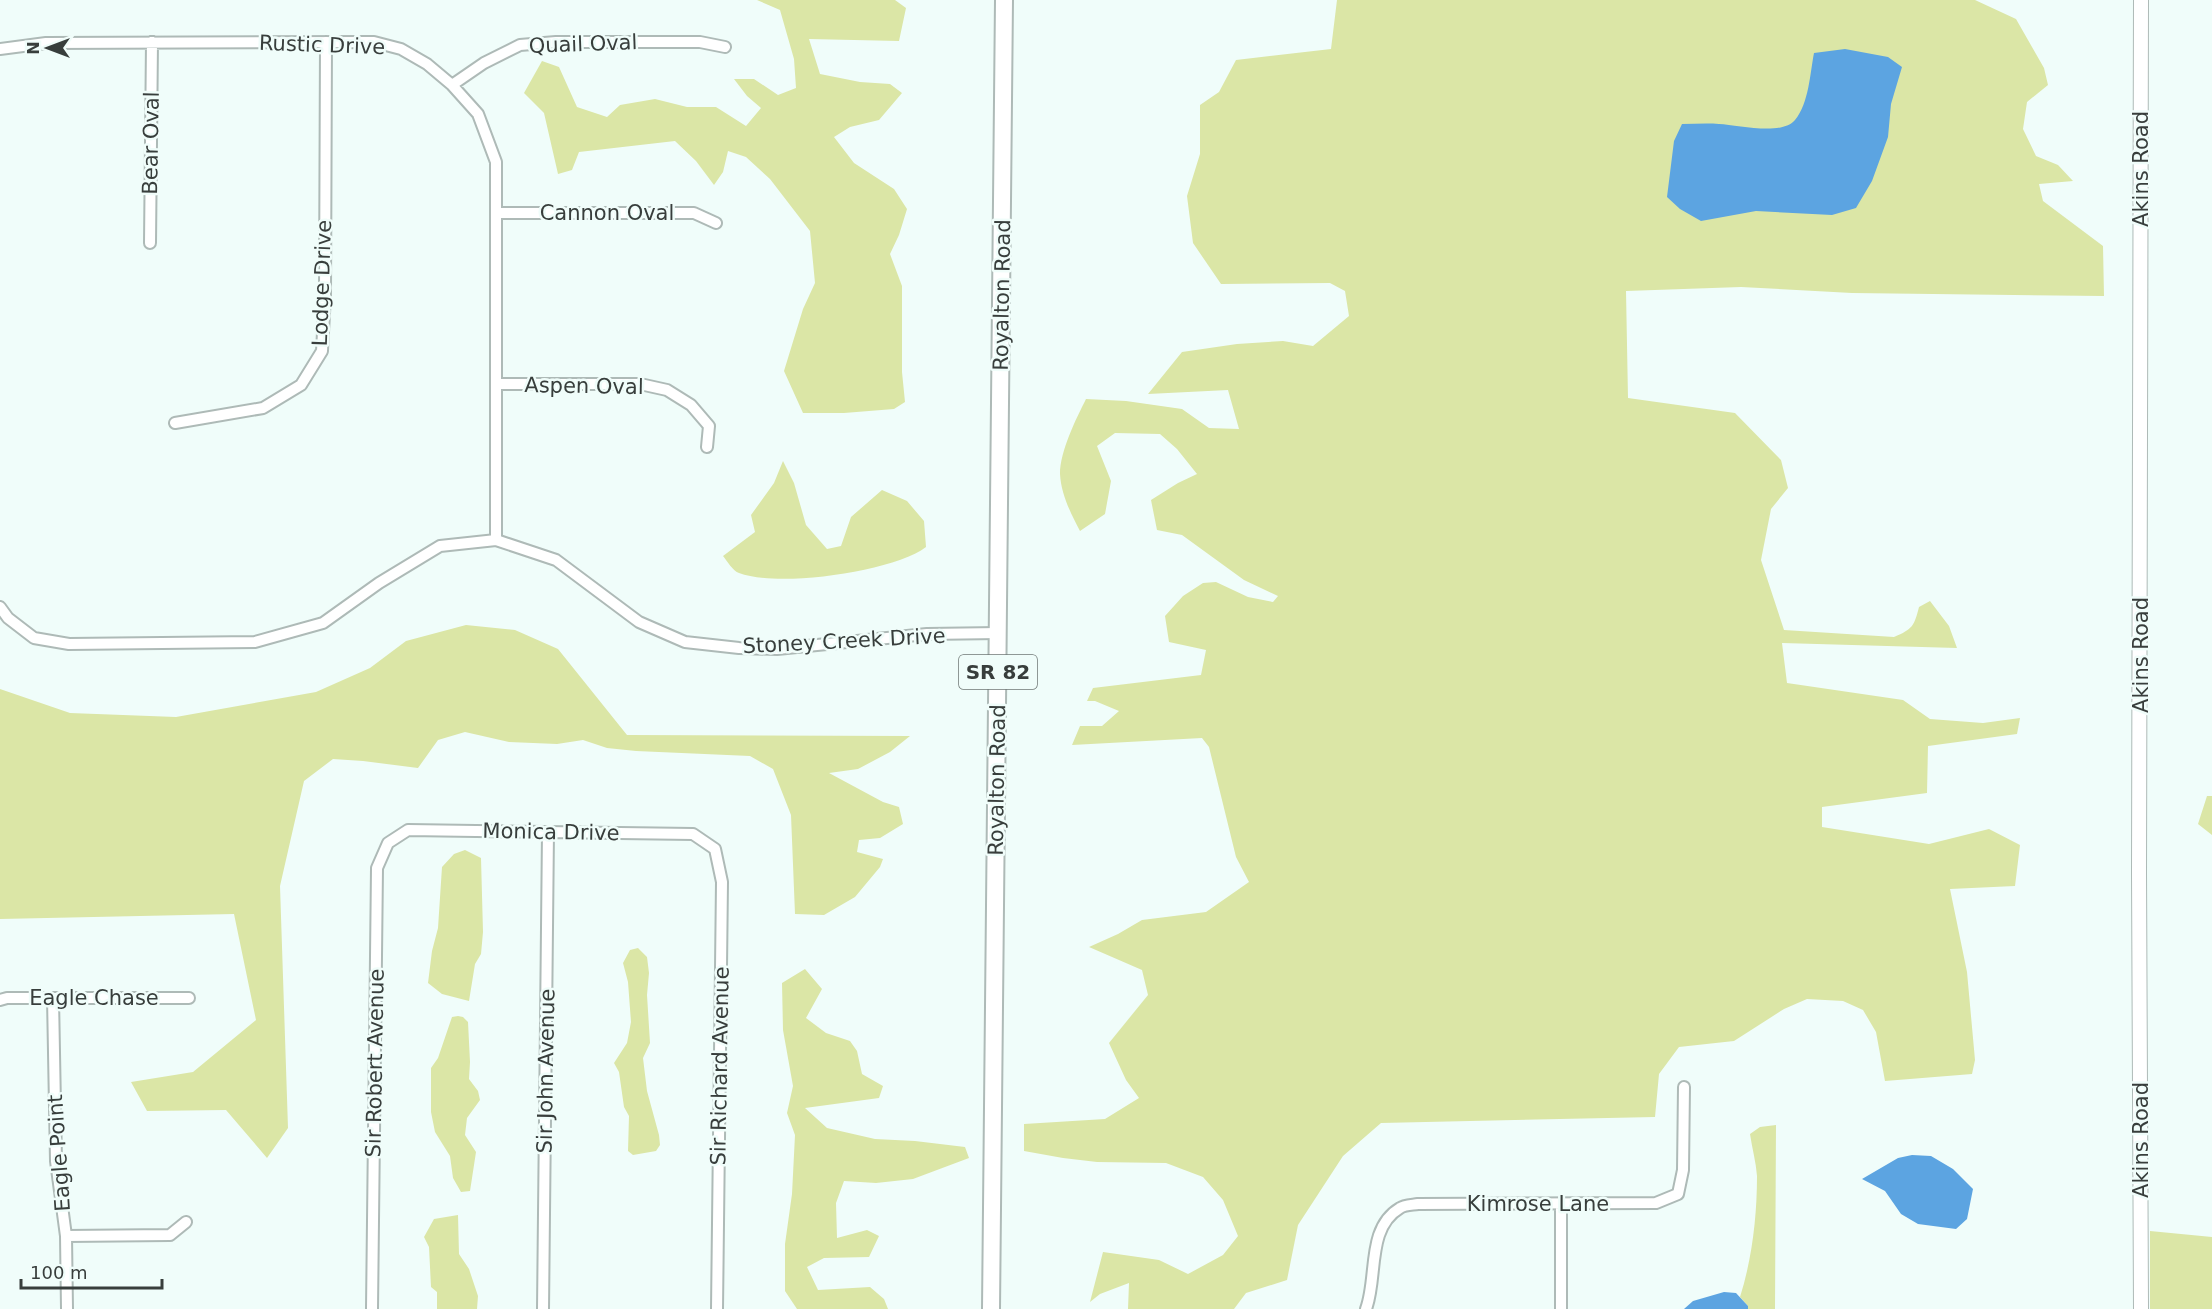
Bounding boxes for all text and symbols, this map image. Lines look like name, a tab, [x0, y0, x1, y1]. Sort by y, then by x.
north arrow	[18, 18, 78, 78]
street label: Quail Oval	[528, 30, 638, 58]
street label: Rustic Drive	[259, 31, 385, 59]
text: N	[24, 41, 43, 55]
street label: Bear Oval	[138, 91, 164, 195]
street label: Akins Road	[2129, 111, 2153, 227]
street label: Cannon Oval	[540, 201, 674, 225]
street label: Lodge Drive	[308, 219, 336, 347]
street label: Royalton Road	[989, 219, 1015, 371]
street label: Aspen Oval	[524, 373, 644, 399]
street label: Akins Road	[2129, 597, 2153, 713]
street label: Stoney Creek Drive	[742, 624, 946, 658]
road number: SR 82	[959, 655, 1037, 689]
street label: Royalton Road	[984, 704, 1010, 856]
street label: Monica Drive	[482, 819, 620, 845]
street label: Sir Richard Avenue	[706, 966, 734, 1166]
street label: Sir Robert Avenue	[361, 968, 389, 1158]
street label: Eagle Chase	[29, 986, 159, 1010]
street label: Sir John Avenue	[533, 988, 559, 1154]
street label: Akins Road	[2129, 1082, 2153, 1198]
street label: Eagle Point	[43, 1094, 75, 1212]
street label: Kimrose Lane	[1467, 1192, 1609, 1216]
scale bar	[21, 1252, 162, 1290]
text: 100 m	[30, 1262, 88, 1283]

